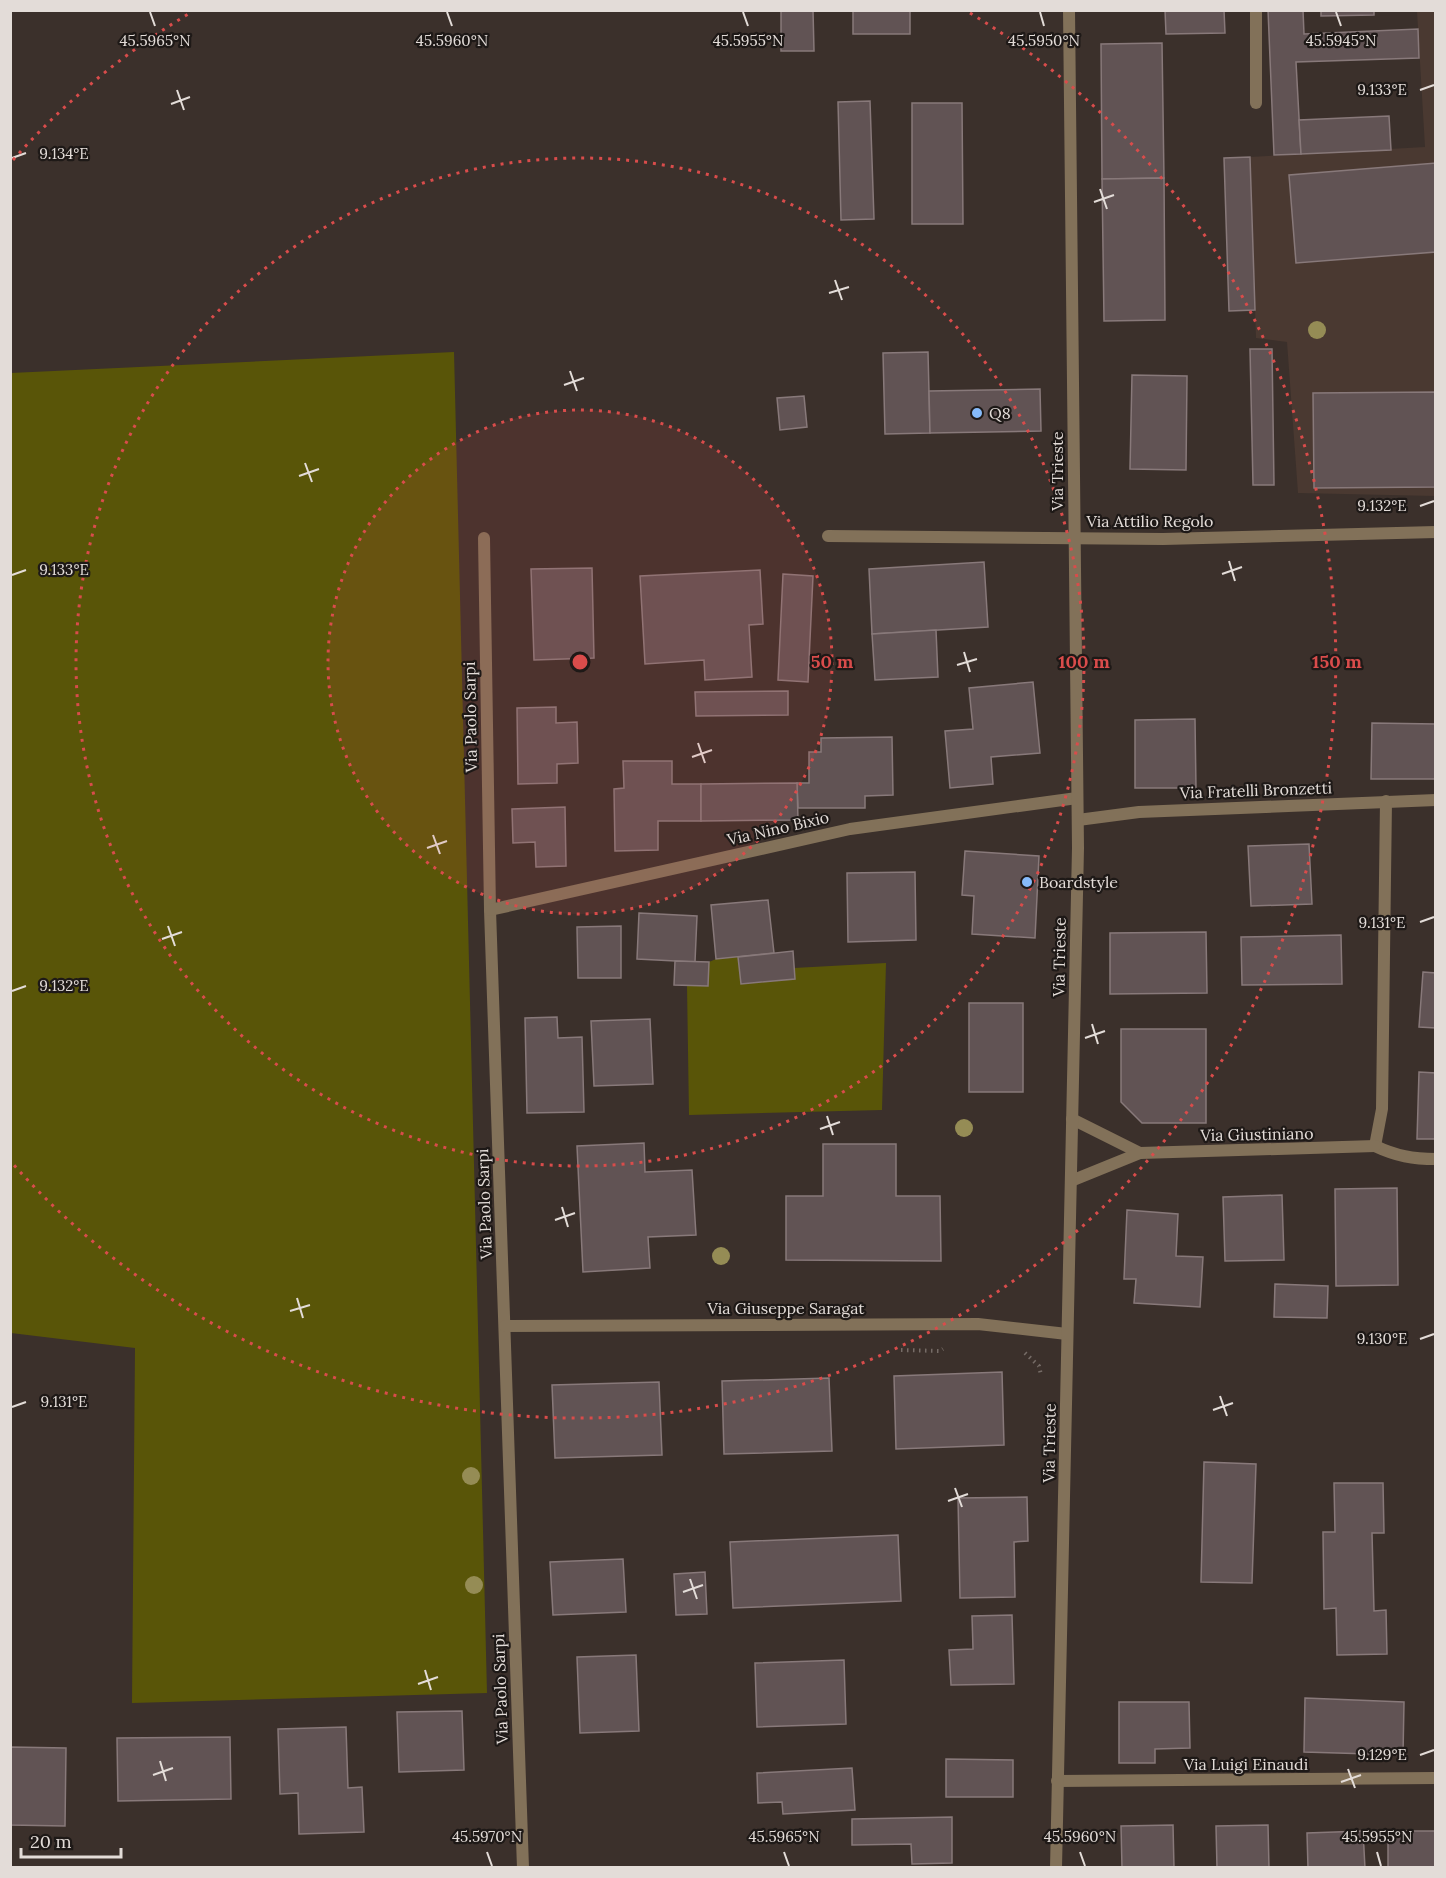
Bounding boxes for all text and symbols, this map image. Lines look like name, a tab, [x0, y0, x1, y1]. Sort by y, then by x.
text: 45.5965°N	[119, 31, 191, 50]
text: 45.5960°N	[416, 31, 488, 50]
text: 45.5955°N	[713, 31, 783, 50]
text: 45.5950°N	[1008, 31, 1080, 50]
text: 45.5945°N	[1306, 31, 1376, 50]
text: 9.133°E	[1357, 80, 1407, 99]
text: 9.134°E	[39, 144, 89, 163]
place label: Q8	[989, 403, 1011, 423]
marker: Q8	[970, 406, 984, 420]
street label: Via Trieste	[1047, 431, 1067, 512]
text: 9.132°E	[1357, 496, 1407, 515]
street label: Via Attilio Regolo	[1086, 511, 1213, 531]
text: 9.133°E	[39, 560, 89, 579]
text: 50 m	[811, 650, 854, 673]
text: 100 m	[1058, 650, 1110, 673]
text: 150 m	[1312, 650, 1362, 673]
centre of rings	[570, 652, 590, 672]
street label: Via Paolo Sarpi	[459, 662, 481, 773]
street label: Via Fratelli Bronzetti	[1179, 777, 1332, 803]
street label: Via Nino Bixio	[724, 807, 831, 850]
place label: Boardstyle	[1039, 872, 1118, 892]
marker: Boardstyle	[1020, 875, 1034, 889]
text: 9.131°E	[1359, 913, 1405, 932]
street label: Via Trieste	[1048, 917, 1070, 998]
text: 9.132°E	[39, 976, 89, 995]
street label: Via Giustiniano	[1199, 1123, 1314, 1145]
street label: Via Paolo Sarpi	[472, 1148, 496, 1261]
street label: Via Giuseppe Saragat	[706, 1298, 865, 1318]
text: 9.130°E	[1357, 1329, 1407, 1348]
text: 9.131°E	[41, 1392, 87, 1411]
street label: Via Trieste	[1038, 1403, 1060, 1484]
street label: Via Paolo Sarpi	[488, 1633, 512, 1746]
text: 9.129°E	[1357, 1745, 1407, 1764]
street label: Via Luigi Einaudi	[1183, 1754, 1308, 1774]
scale bar	[21, 1821, 122, 1859]
text: 45.5970°N	[452, 1827, 522, 1846]
text: 45.5965°N	[748, 1827, 820, 1846]
text: 45.5960°N	[1044, 1827, 1116, 1846]
text: 45.5955°N	[1342, 1827, 1412, 1846]
text: 20 m	[30, 1830, 72, 1853]

